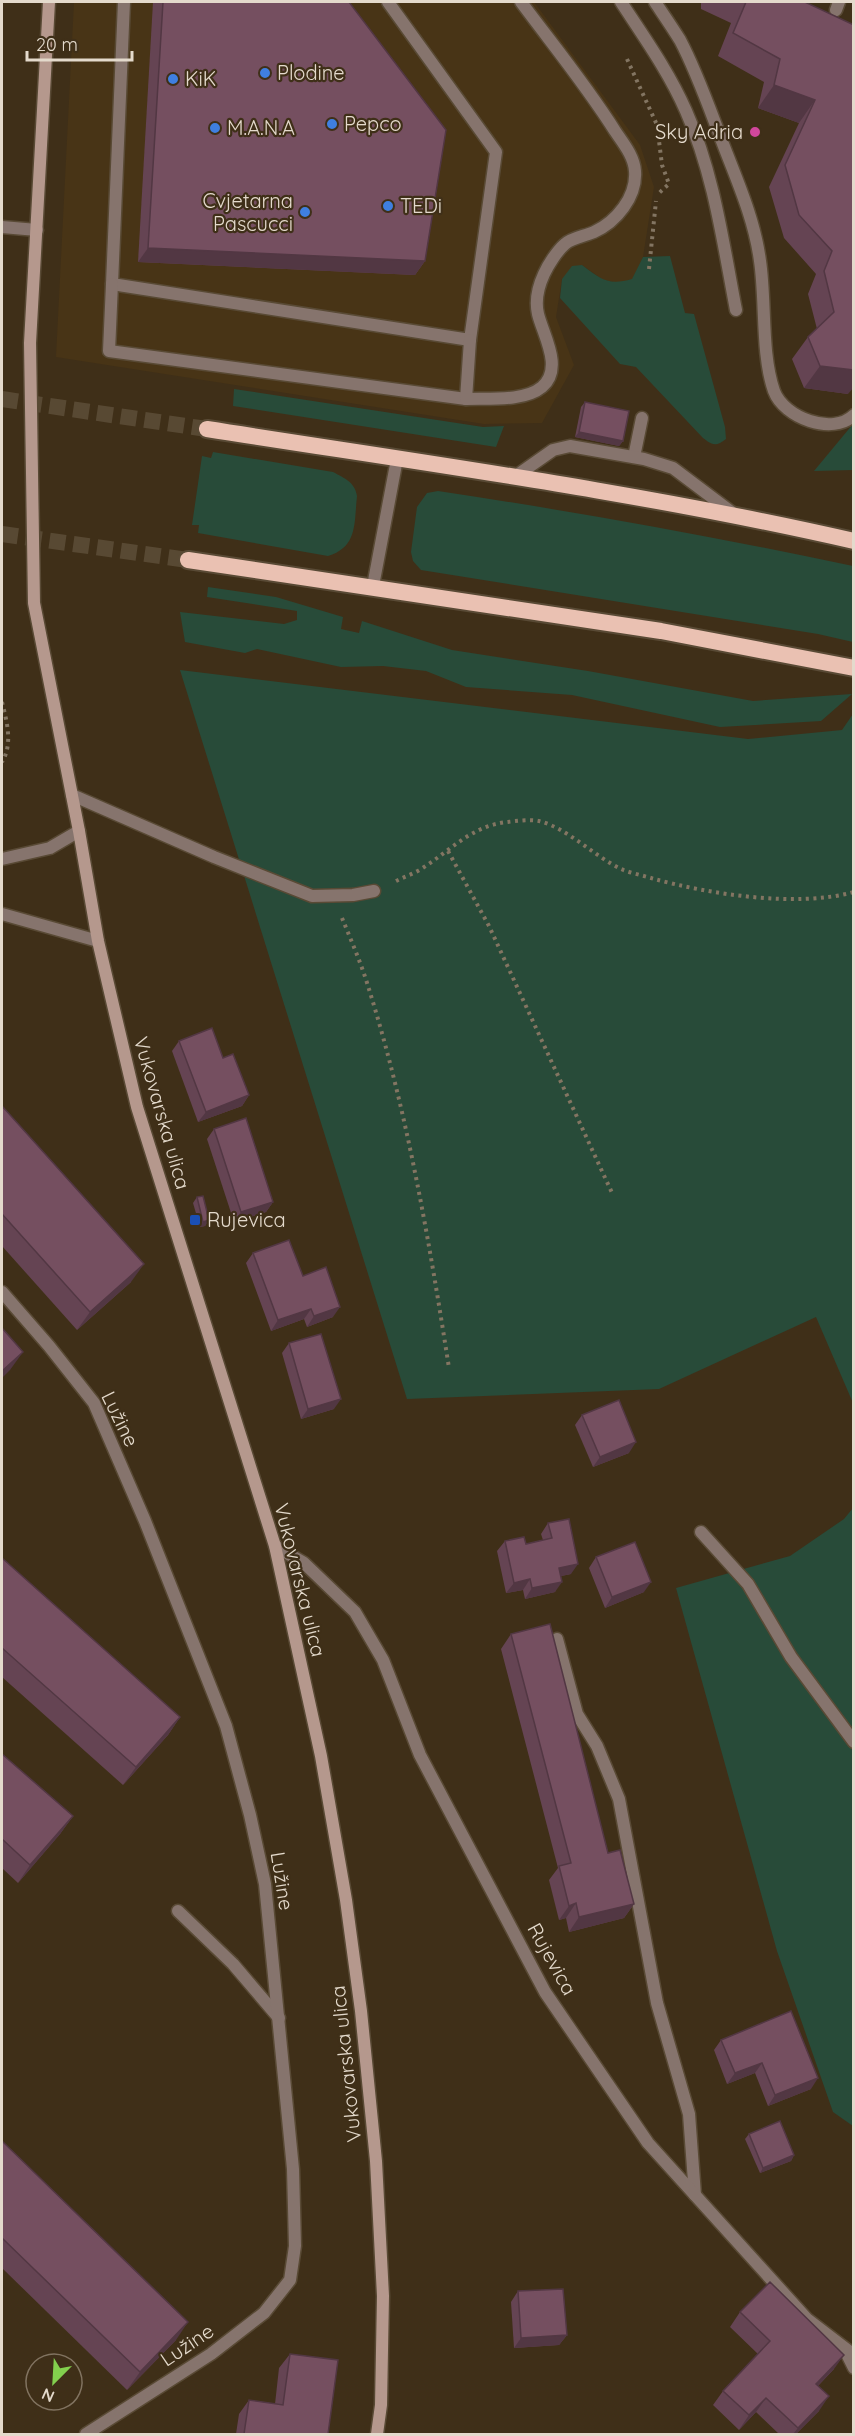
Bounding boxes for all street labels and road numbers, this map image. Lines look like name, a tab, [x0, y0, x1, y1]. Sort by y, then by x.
street label: Vukovarska ulica	[129, 1034, 196, 1192]
street label: Lužine	[96, 1387, 145, 1451]
street label: Vukovarska ulica	[269, 1500, 332, 1659]
street label: Lužine	[266, 1850, 299, 1912]
street label: Rujevica	[522, 1918, 582, 1999]
street label: Vukovarska ulica	[325, 1984, 366, 2144]
street label: Lužine	[155, 2318, 218, 2371]

